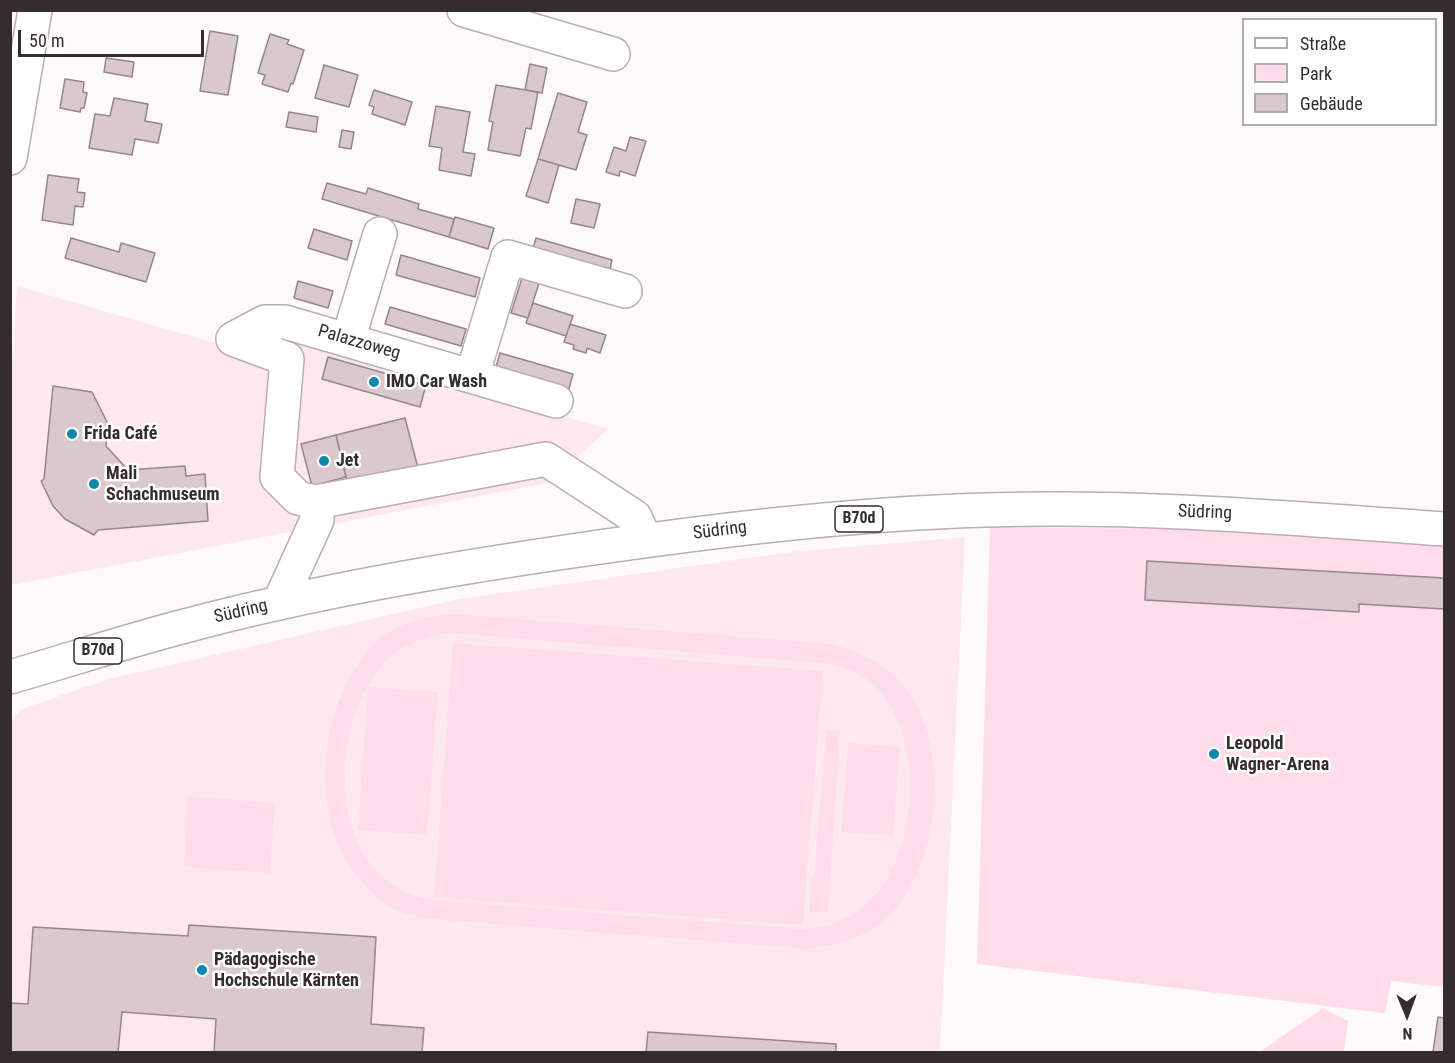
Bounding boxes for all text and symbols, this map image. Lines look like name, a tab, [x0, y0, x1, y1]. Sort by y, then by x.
scale bar	[21, 18, 207, 56]
legend	[1242, 18, 1437, 126]
text: 50 m	[29, 30, 64, 51]
text: Straße	[1300, 33, 1346, 54]
text: Park	[1300, 63, 1332, 84]
text: Gebäude	[1300, 93, 1363, 114]
street label: Palazzoweg	[315, 321, 403, 365]
place label: IMO Car Wash	[386, 371, 487, 393]
marker: IMO Car Wash	[367, 375, 381, 389]
place label: Frida Café	[84, 423, 157, 445]
marker: Frida Café	[65, 427, 79, 441]
place label: Jet	[336, 450, 359, 472]
marker: Jet	[317, 454, 331, 468]
place label: Mali Schachmuseum	[106, 463, 220, 506]
marker: Mali Schachmuseum	[87, 477, 101, 491]
street label: Südring	[1178, 501, 1232, 525]
road number: B70d	[835, 506, 883, 532]
street label: Südring	[692, 517, 748, 545]
street label: Südring	[212, 595, 270, 629]
road number: B70d	[74, 638, 122, 664]
place label: Leopold Wagner-Arena	[1226, 733, 1329, 776]
marker: Leopold Wagner-Arena	[1207, 747, 1221, 761]
place label: Pädagogische Hochschule Kärnten	[214, 949, 359, 992]
marker: Pädagogische Hochschule Kärnten	[195, 963, 209, 977]
north arrow	[1377, 985, 1437, 1045]
text: N	[1402, 1024, 1412, 1043]

